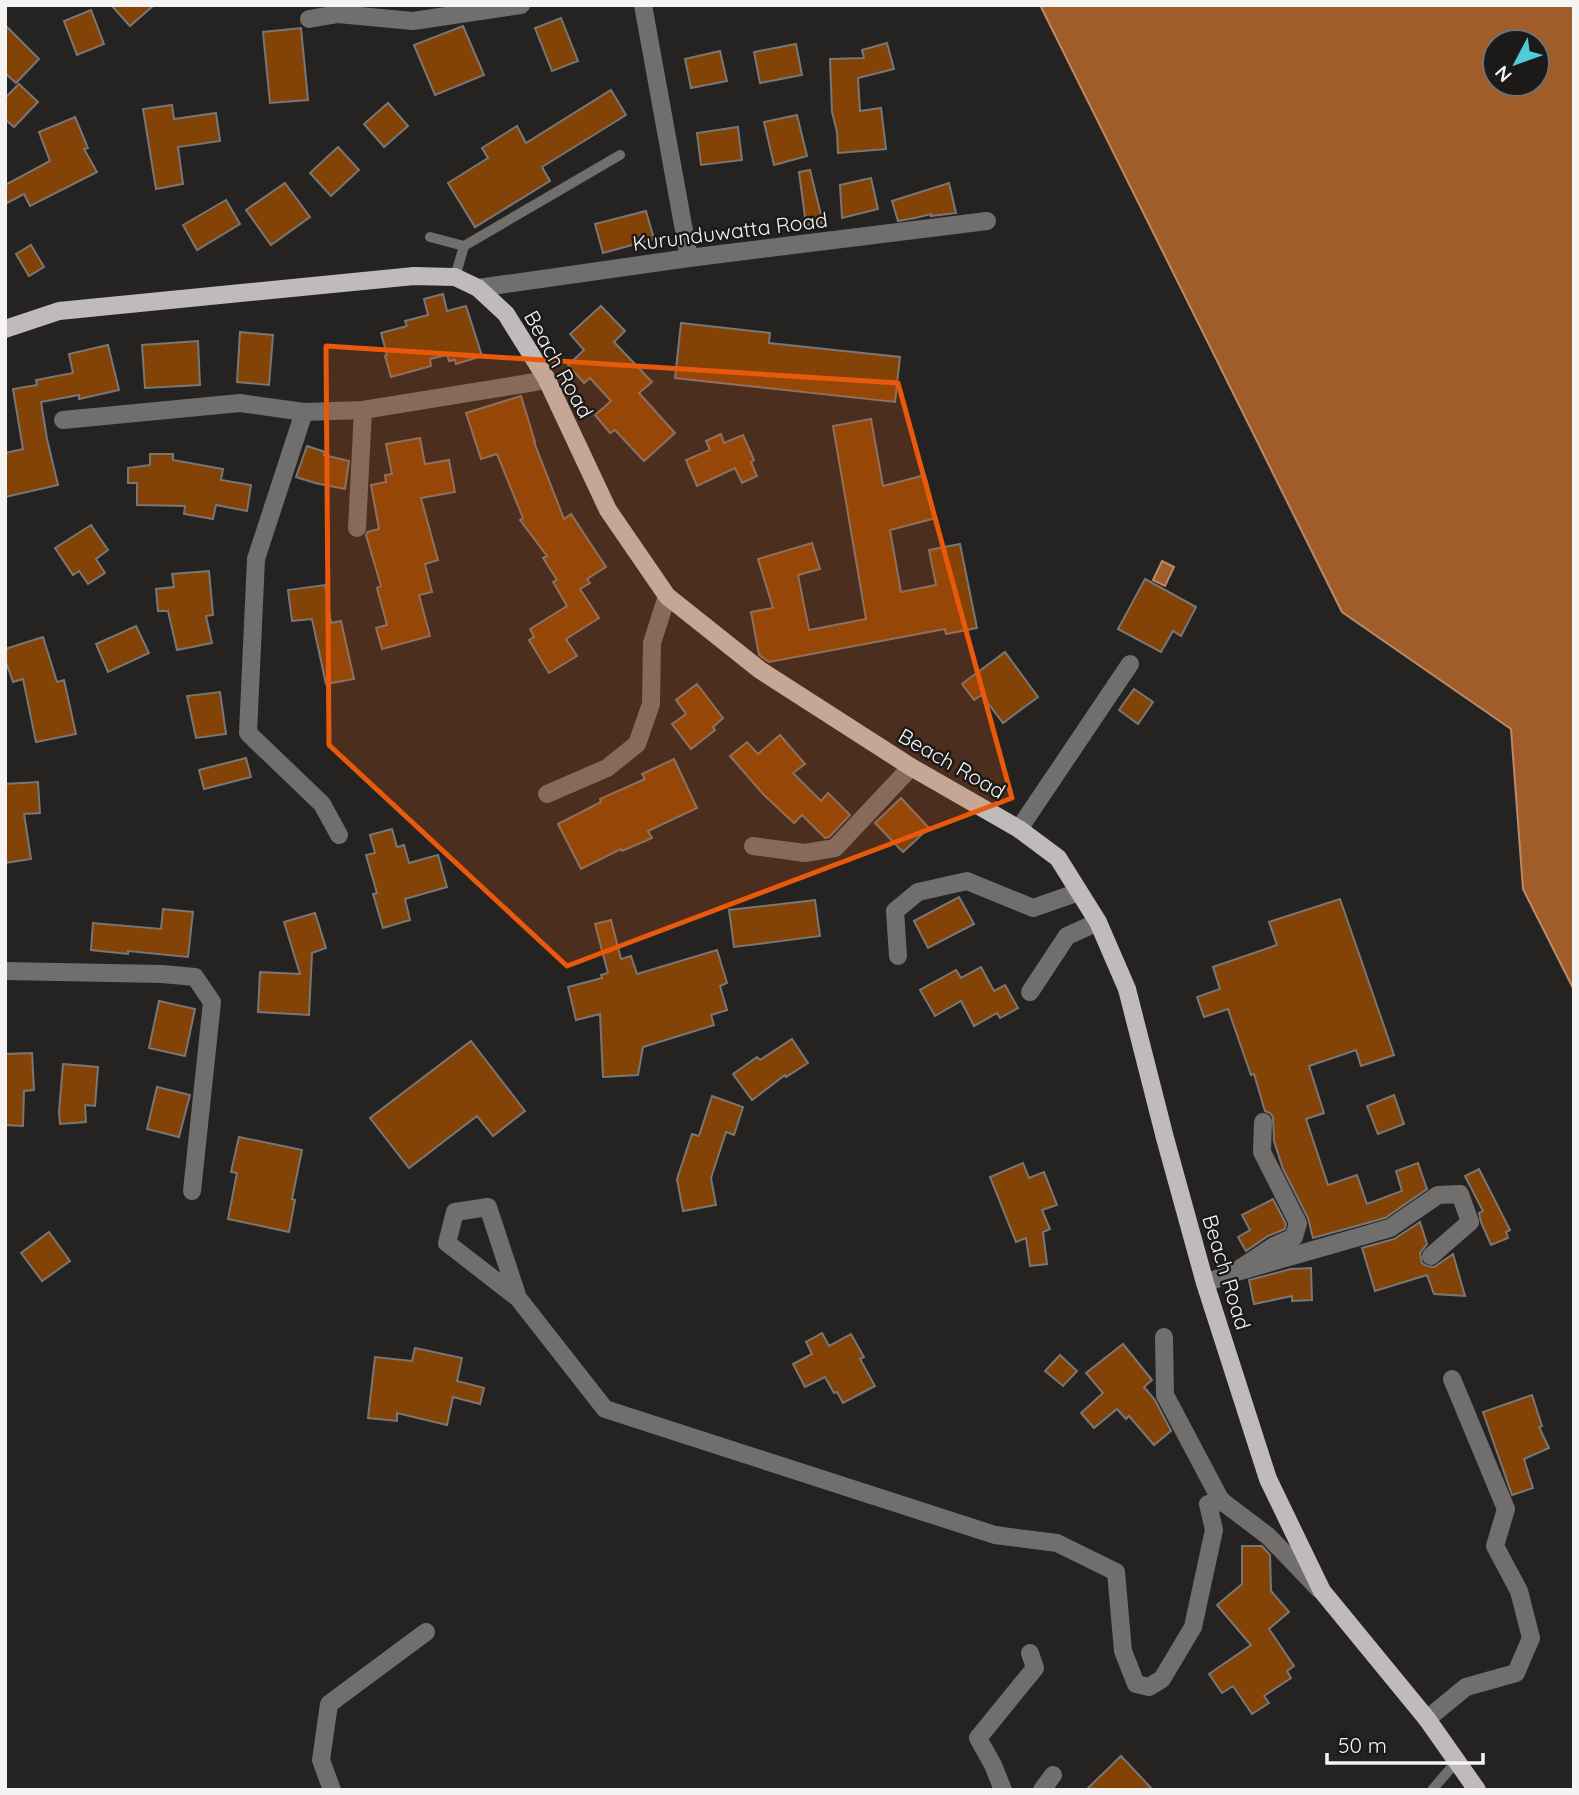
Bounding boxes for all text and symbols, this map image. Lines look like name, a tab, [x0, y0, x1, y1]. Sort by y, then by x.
north arrow	[1481, 28, 1551, 98]
text: N	[1490, 61, 1517, 87]
street label: Kurunduwatta Road	[631, 206, 829, 256]
street label: Beach Road	[519, 306, 599, 422]
street label: Beach Road	[894, 722, 1010, 804]
street label: Beach Road	[1197, 1211, 1257, 1333]
scale bar	[1327, 1722, 1483, 1766]
text: 50 m	[1338, 1732, 1387, 1758]

